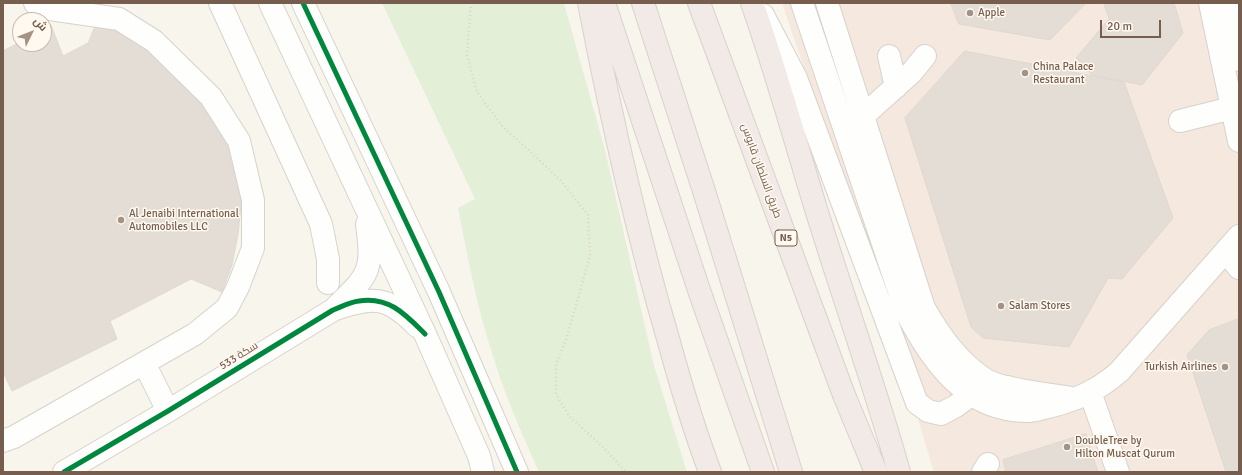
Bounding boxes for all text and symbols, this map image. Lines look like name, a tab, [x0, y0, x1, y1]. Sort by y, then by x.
place label: Apple	[978, 6, 1005, 20]
marker: Apple	[965, 8, 975, 18]
north arrow	[12, 12, 52, 52]
scale bar	[1102, 12, 1163, 38]
text: ش	[31, 15, 50, 34]
text: 20 m	[1107, 19, 1132, 34]
place label: China Palace Restaurant	[1033, 60, 1094, 86]
marker: China Palace Restaurant	[1020, 68, 1030, 78]
street label: طريق السلطان قابوس	[738, 122, 784, 220]
place label: Al Jenaibi International Automobiles LLC	[129, 207, 239, 233]
marker: Al Jenaibi International Automobiles LLC	[116, 215, 126, 225]
road number: N5	[775, 230, 797, 246]
place label: Salam Stores	[1009, 299, 1070, 313]
marker: Salam Stores	[996, 301, 1006, 311]
street label: سكة 533	[217, 339, 261, 373]
place label: Turkish Airlines	[1145, 360, 1217, 374]
marker: Turkish Airlines	[1220, 362, 1230, 372]
place label: DoubleTree by Hilton Muscat Qurum	[1075, 434, 1175, 460]
marker: DoubleTree by Hilton Muscat Qurum	[1062, 442, 1072, 452]

